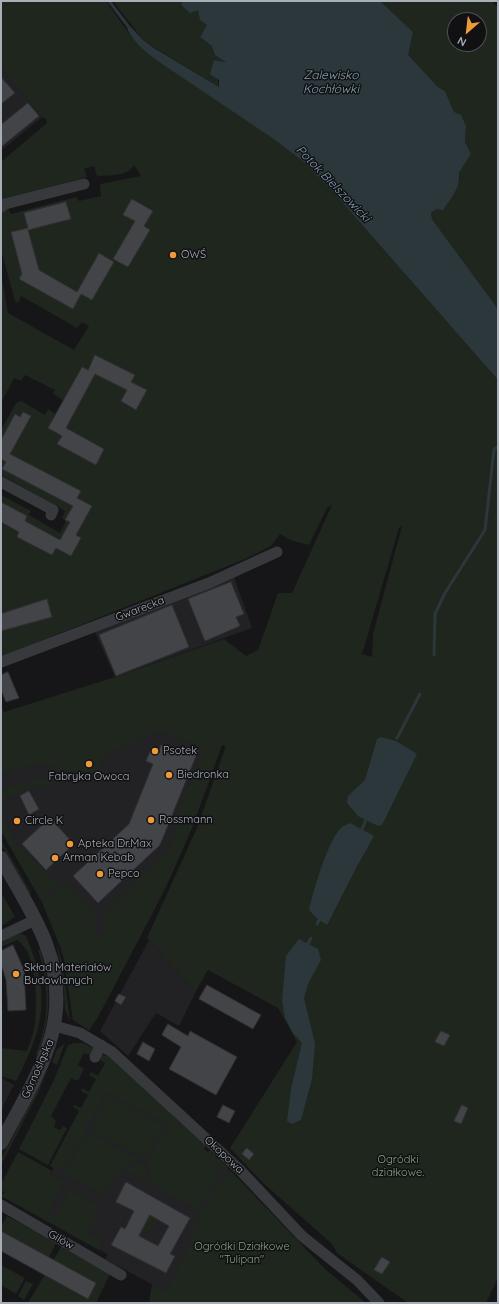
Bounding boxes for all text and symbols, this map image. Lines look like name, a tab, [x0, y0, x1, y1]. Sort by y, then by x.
north arrow	[447, 12, 487, 52]
text: N	[455, 34, 469, 50]
water label: Zalewisko Kochłówki	[303, 68, 359, 96]
water label: Potok Bielszowicki	[293, 143, 373, 225]
place label: OWŚ	[181, 248, 206, 262]
marker: OWŚ	[168, 250, 178, 260]
street label: Gwarecka	[114, 594, 166, 624]
place label: Psotek	[163, 744, 197, 758]
marker: Psotek	[150, 746, 160, 756]
marker: Fabryka Owoca	[84, 759, 94, 769]
place label: Biedronka	[177, 768, 229, 782]
place label: Fabryka Owoca	[48, 770, 130, 784]
marker: Biedronka	[164, 770, 174, 780]
place label: Rossmann	[159, 813, 213, 827]
place label: Circle K	[25, 814, 63, 828]
marker: Rossmann	[146, 815, 156, 825]
marker: Circle K	[12, 816, 22, 826]
place label: Apteka Dr.Max	[78, 837, 151, 851]
marker: Apteka Dr.Max	[65, 839, 75, 849]
place label: Arman Kebab	[63, 851, 134, 865]
marker: Arman Kebab	[50, 853, 60, 863]
place label: Pepco	[108, 867, 140, 881]
marker: Pepco	[95, 869, 105, 879]
place label: Skład Materiałów Budowlanych	[24, 961, 111, 987]
marker: Skład Materiałów Budowlanych	[11, 969, 21, 979]
street label: Górnośląska	[19, 1037, 57, 1101]
street label: Okopowa	[202, 1133, 246, 1177]
park label: Ogródki działkowe.	[372, 1153, 424, 1179]
street label: Gilów	[46, 1227, 76, 1253]
park label: Ogródki Działkowe "Tulipan"	[194, 1240, 290, 1266]

